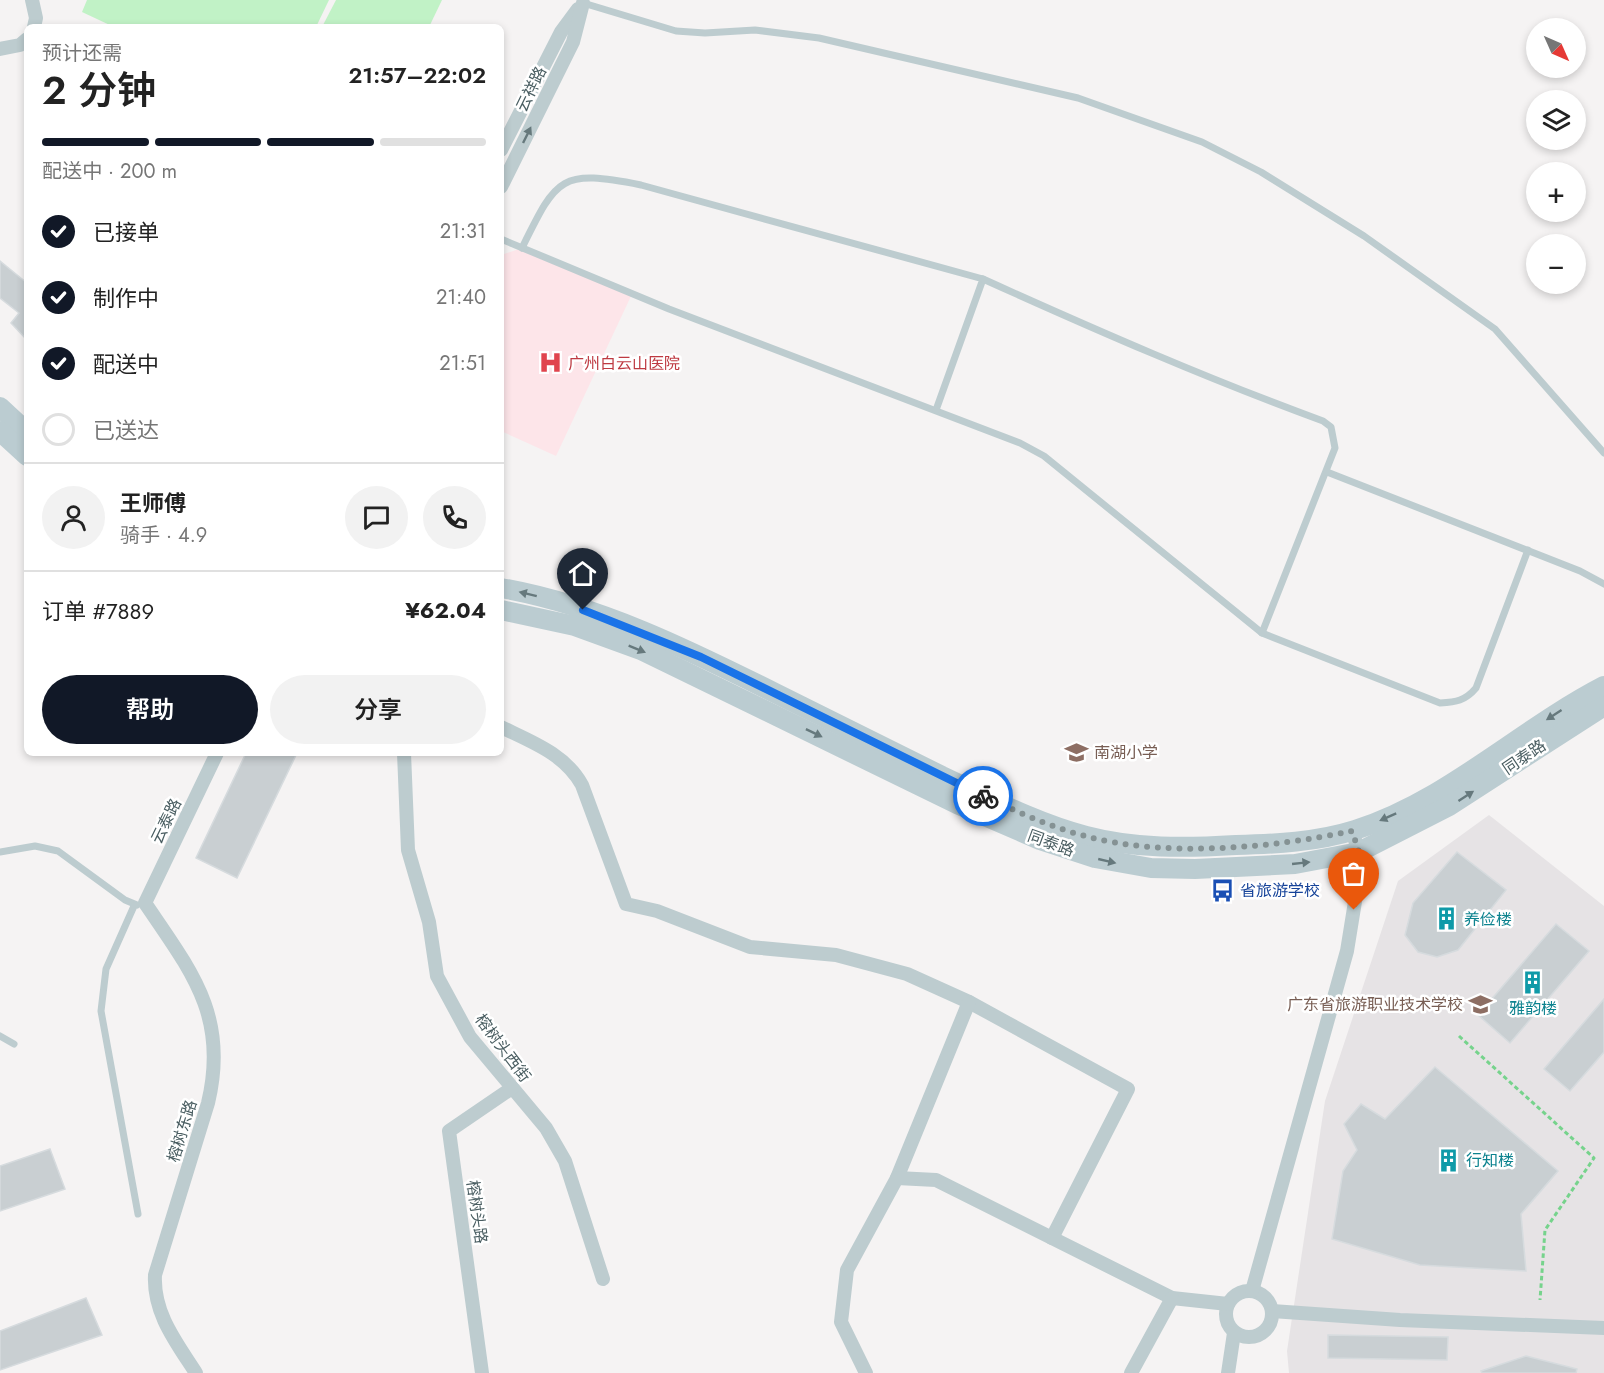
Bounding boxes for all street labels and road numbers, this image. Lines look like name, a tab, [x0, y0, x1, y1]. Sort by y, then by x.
street label: 云祥路	[510, 62, 552, 116]
street label: 同泰路	[1498, 734, 1550, 780]
street label: 云泰路	[145, 794, 187, 848]
street label: 同泰路	[1025, 824, 1077, 862]
street label: 榕树头西街	[470, 1009, 536, 1087]
street label: 榕树东路	[162, 1097, 202, 1165]
street label: 榕树头路	[461, 1179, 493, 1245]

